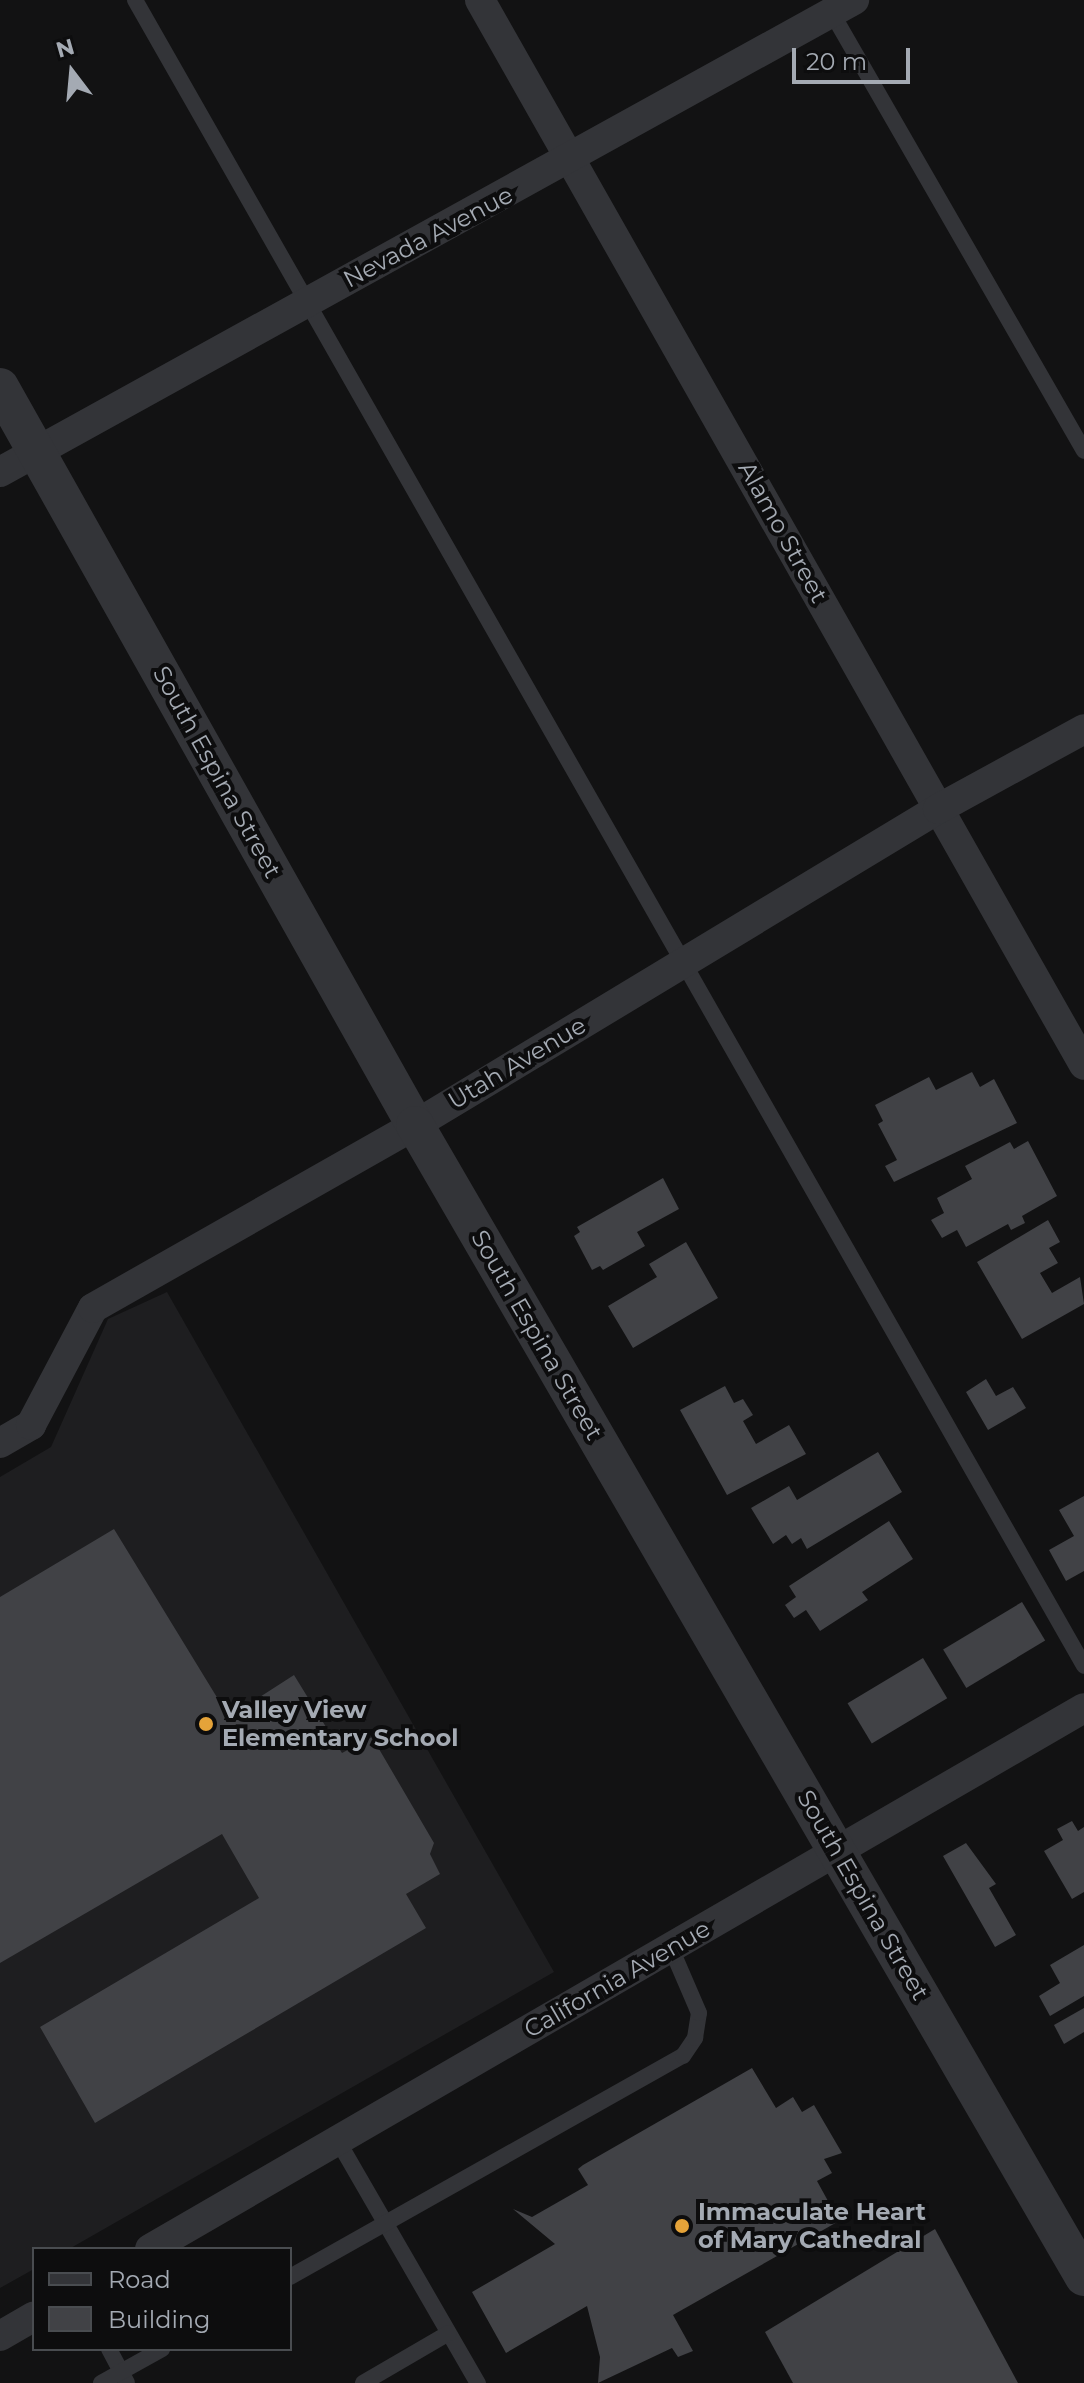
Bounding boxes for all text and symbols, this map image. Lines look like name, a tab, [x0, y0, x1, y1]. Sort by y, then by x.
north arrow	[32, 32, 112, 112]
scale bar	[796, 32, 914, 82]
text: N	[53, 33, 78, 64]
text: 20 m	[806, 47, 867, 76]
street label: Nevada Avenue	[338, 180, 518, 294]
street label: Alamo Street	[732, 456, 834, 608]
street label: South Espina Street	[147, 661, 287, 883]
street label: Utah Avenue	[443, 1011, 591, 1115]
street label: South Espina Street	[465, 1225, 609, 1445]
place label: Valley View Elementary School	[222, 1696, 459, 1752]
marker: Valley View Elementary School	[197, 1715, 215, 1733]
street label: South Espina Street	[791, 1785, 935, 2005]
street label: California Avenue	[519, 1914, 715, 2044]
place label: Immaculate Heart of Mary Cathedral	[698, 2198, 926, 2254]
marker: Immaculate Heart of Mary Cathedral	[673, 2217, 691, 2235]
legend	[32, 2247, 292, 2351]
text: Road	[108, 2265, 171, 2294]
text: Building	[108, 2305, 211, 2334]

